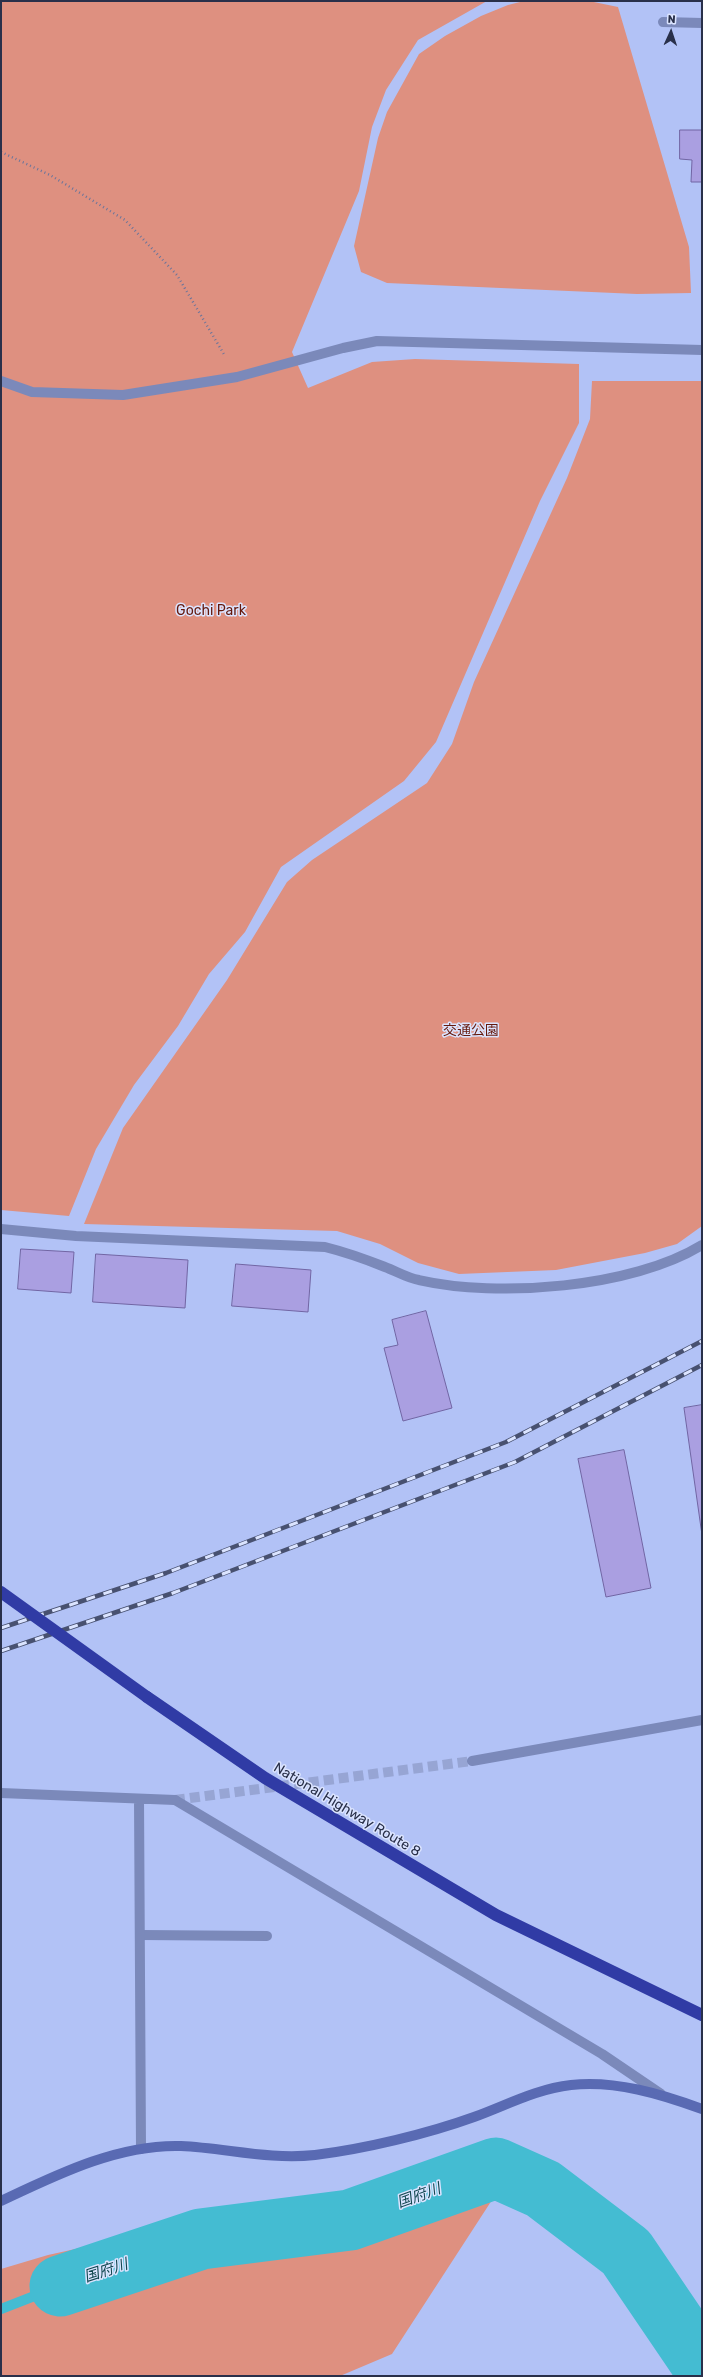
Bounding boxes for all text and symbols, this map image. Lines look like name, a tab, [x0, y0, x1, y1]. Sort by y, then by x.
north arrow	[651, 12, 691, 52]
text: N	[667, 13, 676, 26]
park label: Gochi Park	[176, 603, 246, 619]
park label: 交通公園	[443, 1023, 499, 1039]
street label: National Highway Route 8	[270, 1759, 424, 1861]
water label: 国府川	[395, 2180, 443, 2212]
water label: 国府川	[82, 2255, 130, 2287]

